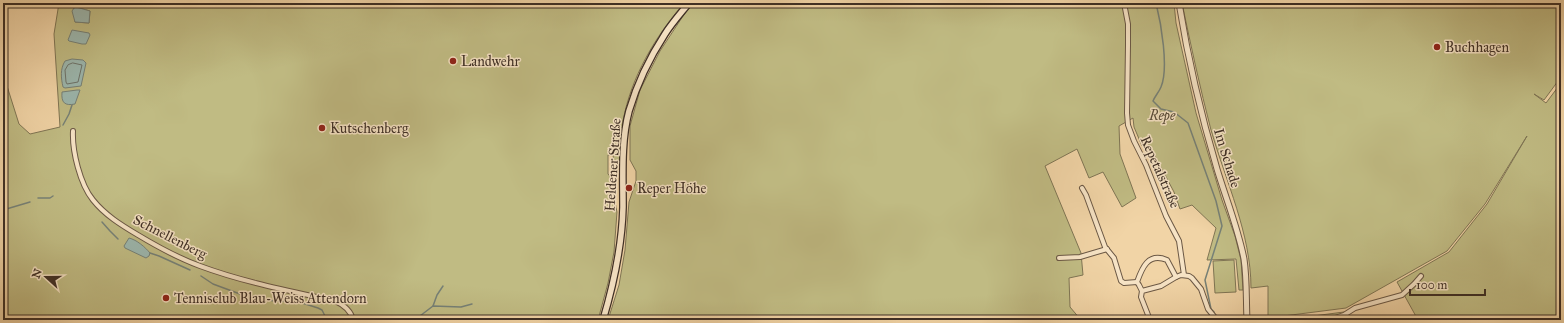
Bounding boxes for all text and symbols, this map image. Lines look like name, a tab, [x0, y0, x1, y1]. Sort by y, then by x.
place label: Buchhagen	[1445, 39, 1509, 56]
marker: Buchhagen	[1432, 42, 1442, 52]
place label: Landwehr	[461, 53, 520, 70]
marker: Landwehr	[448, 56, 458, 66]
park label: Repe	[1148, 107, 1176, 125]
street label: Heldener Straße	[601, 118, 625, 212]
place label: Kutschenberg	[330, 120, 409, 137]
marker: Kutschenberg	[317, 123, 327, 133]
street label: Im Schade	[1210, 126, 1244, 190]
street label: Repetalstraße	[1136, 133, 1184, 211]
place label: Reper Höhe	[637, 180, 706, 197]
marker: Reper Höhe	[624, 183, 634, 193]
street label: Schnellenberg	[130, 211, 210, 263]
north arrow	[26, 257, 66, 297]
text: N	[29, 266, 45, 280]
scale bar	[1410, 271, 1485, 297]
text: 100 m	[1416, 278, 1447, 292]
place label: Tennisclub Blau-Weiss Attendorn	[174, 290, 367, 307]
marker: Tennisclub Blau-Weiss Attendorn	[161, 293, 171, 303]

